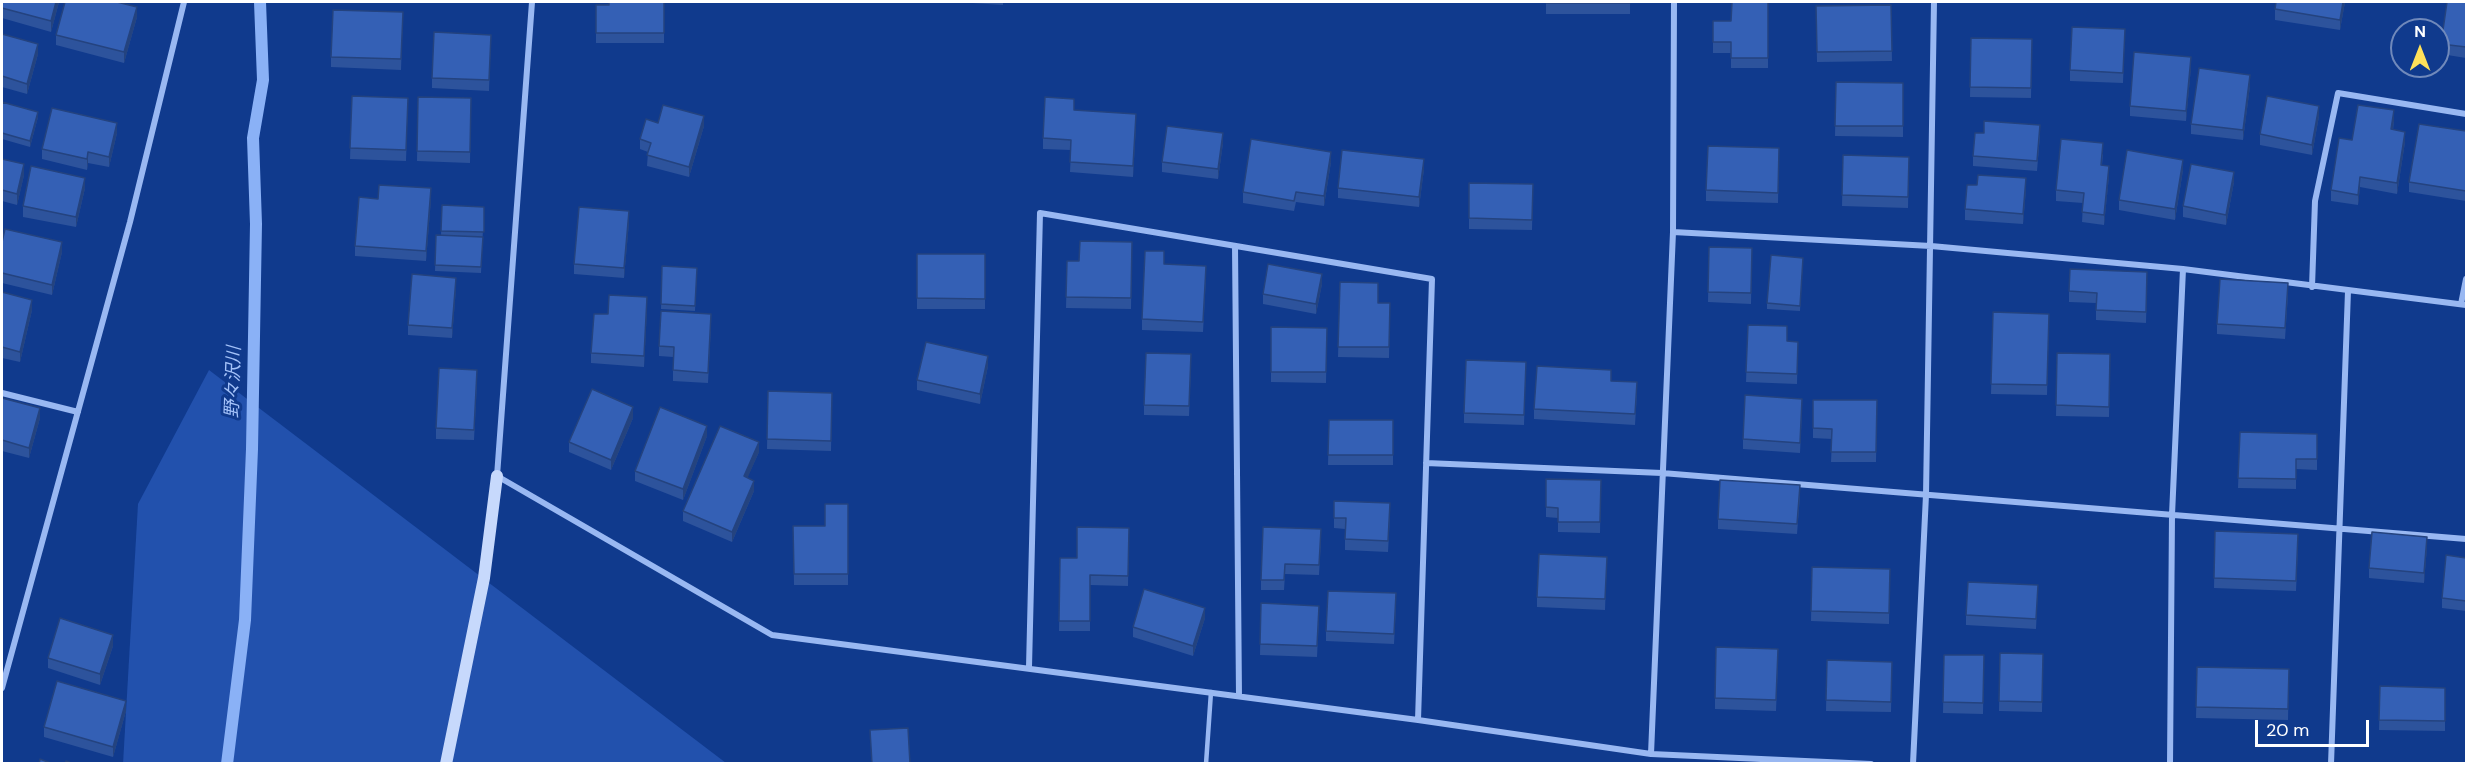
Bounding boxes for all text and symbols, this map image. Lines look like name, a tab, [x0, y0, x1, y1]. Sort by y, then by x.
north arrow	[2390, 18, 2450, 78]
text: N	[2414, 21, 2426, 42]
water label: 野々沢川	[222, 346, 246, 418]
scale bar	[2258, 708, 2372, 746]
text: 20 m	[2266, 718, 2309, 742]

